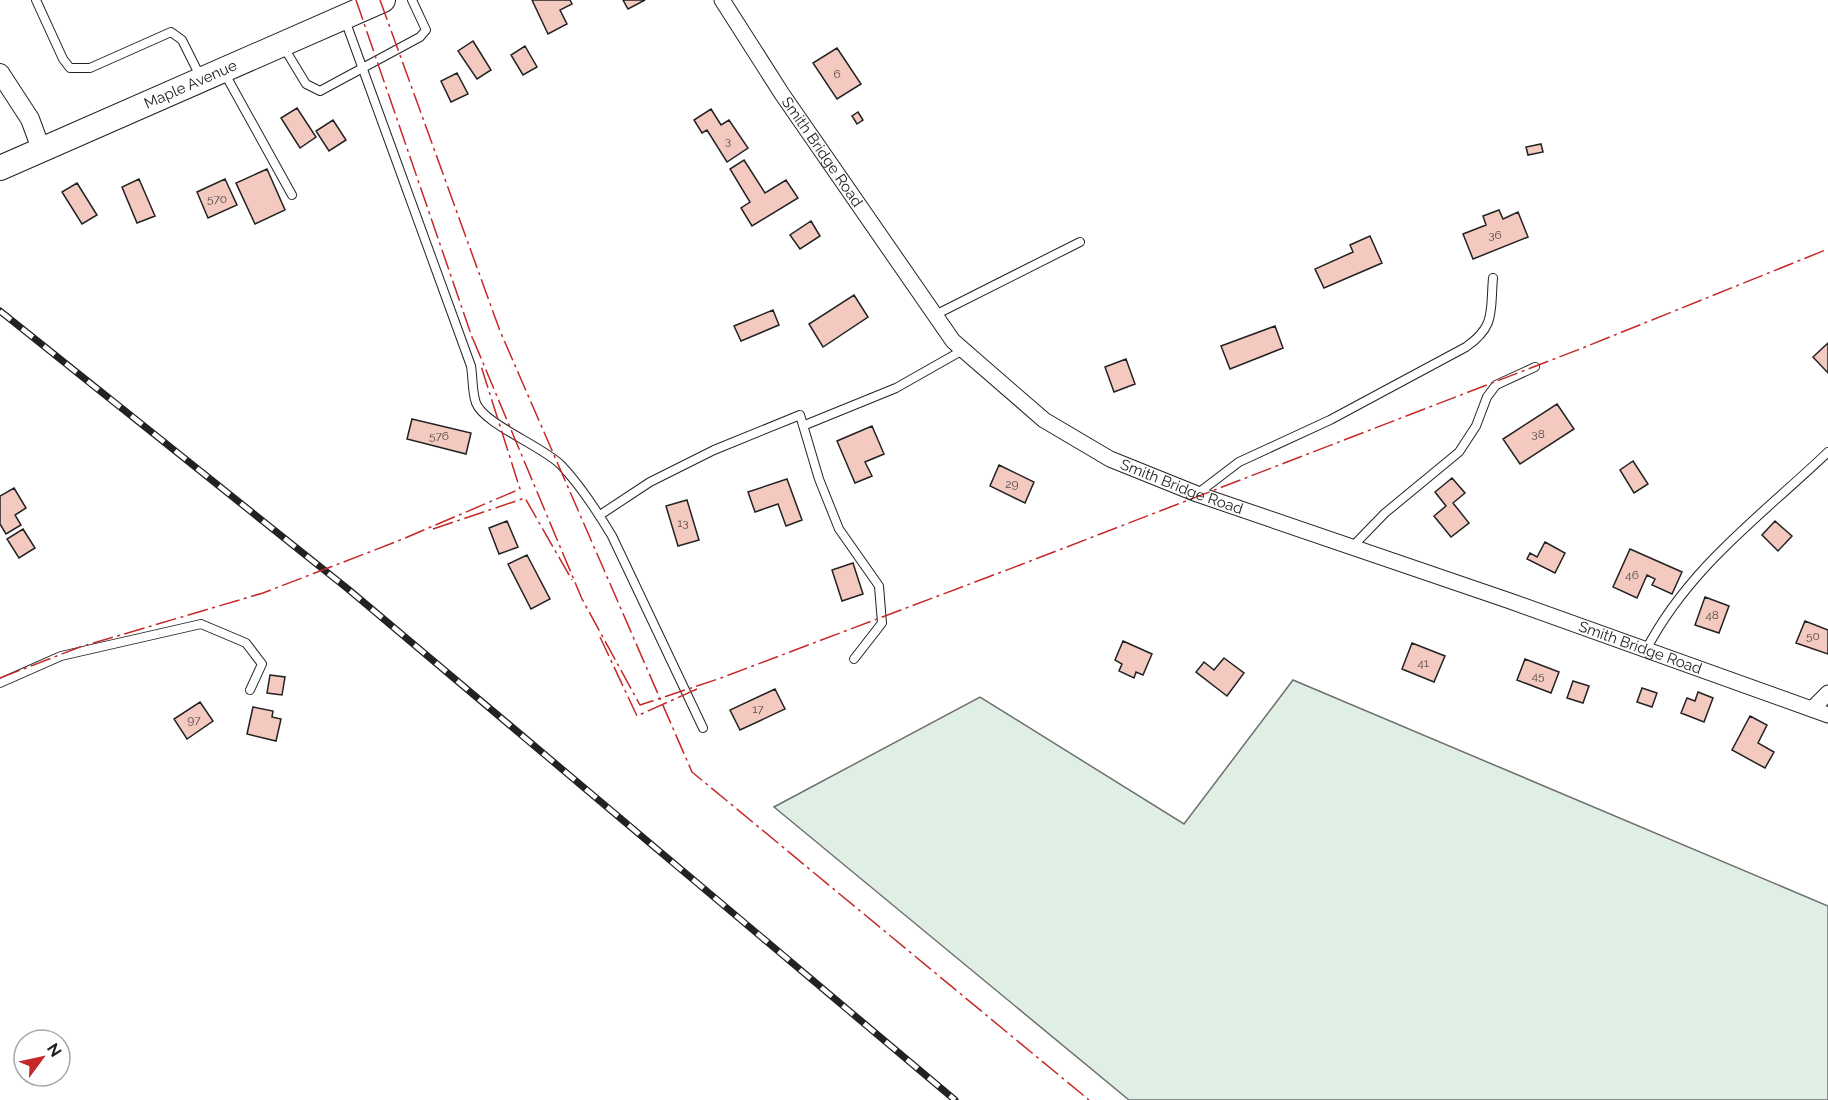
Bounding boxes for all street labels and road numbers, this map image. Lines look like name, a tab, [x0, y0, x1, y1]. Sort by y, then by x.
street label: Maple Avenue	[141, 56, 240, 113]
street label: Smith Bridge Road	[778, 94, 866, 210]
street label: Smith Bridge Road	[1118, 455, 1245, 518]
street label: Smith Bridge Road	[1576, 617, 1704, 678]

